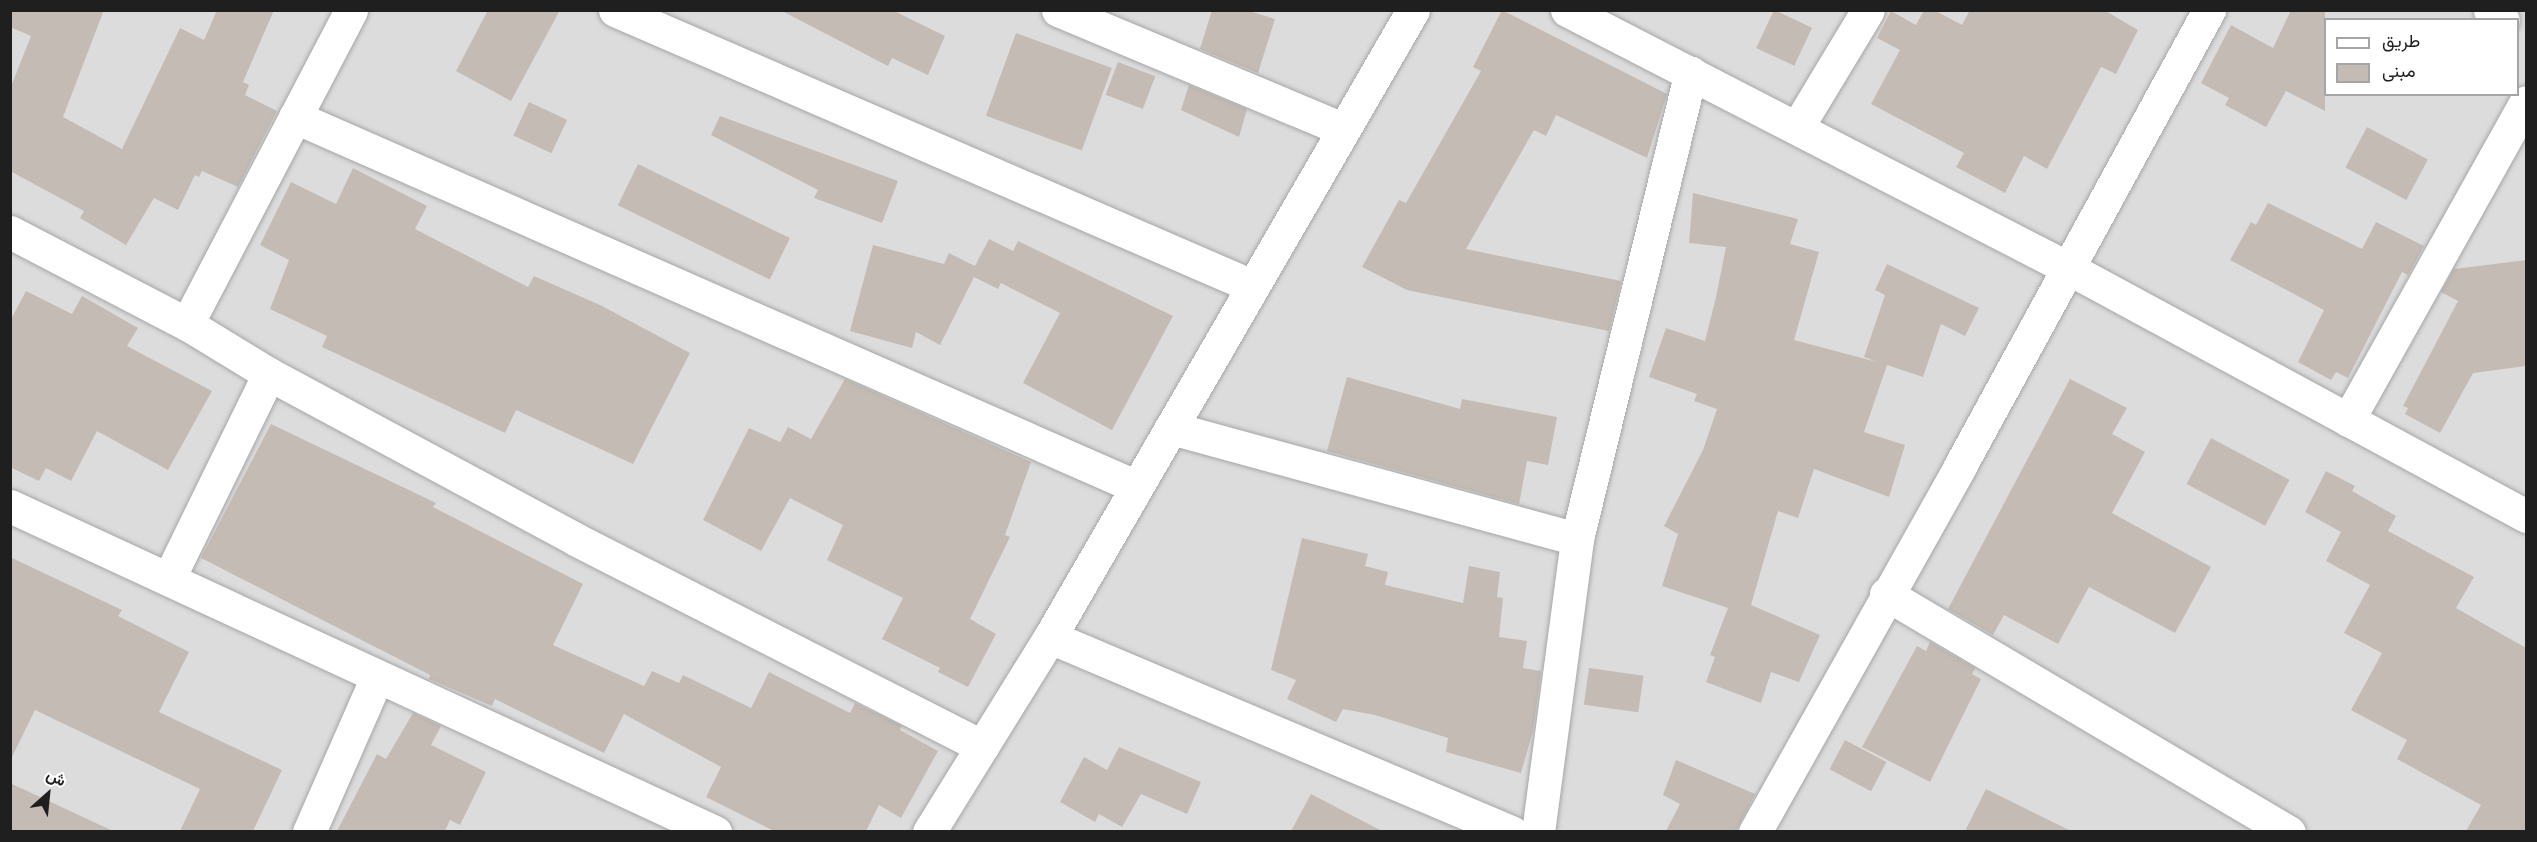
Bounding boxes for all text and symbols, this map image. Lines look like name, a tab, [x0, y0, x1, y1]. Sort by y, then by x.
legend	[2324, 18, 2519, 96]
text: طريق	[2382, 30, 2420, 52]
text: مبنى	[2382, 60, 2416, 82]
north arrow	[18, 764, 78, 824]
text: ش	[44, 765, 69, 790]

